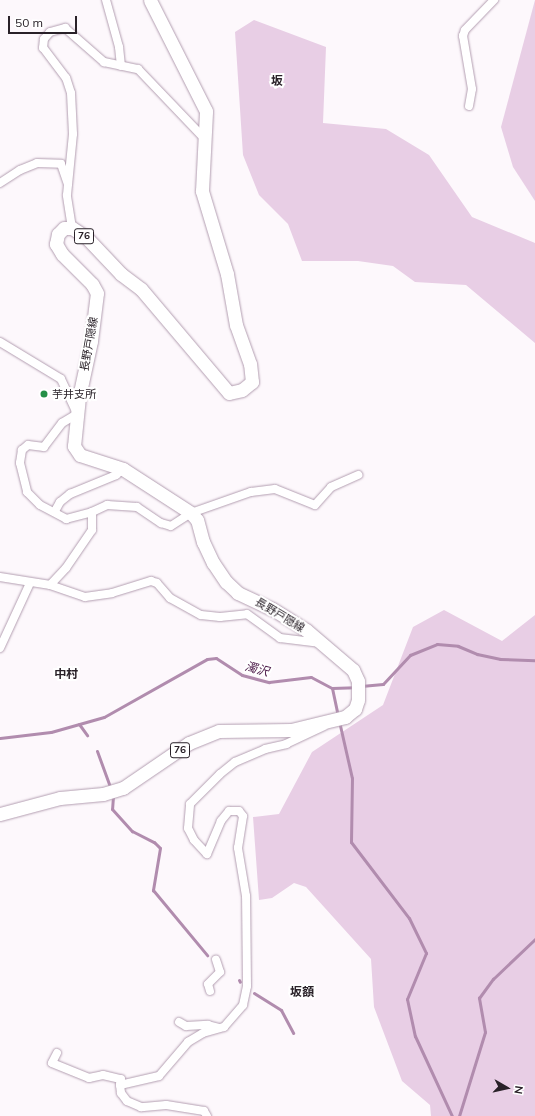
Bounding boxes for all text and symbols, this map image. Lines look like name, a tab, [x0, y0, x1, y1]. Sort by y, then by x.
scale bar	[10, 8, 79, 34]
text: 50 m	[15, 15, 43, 30]
district label: 坂	[271, 74, 283, 88]
road number: 76	[74, 228, 94, 244]
street label: 長野戸隠線	[78, 316, 100, 372]
place label: 芋井支所	[52, 387, 96, 401]
marker: 芋井支所	[39, 389, 49, 399]
street label: 長野戸隠線	[253, 595, 307, 635]
water label: 濁沢	[244, 659, 270, 679]
district label: 中村	[54, 667, 78, 681]
road number: 76	[170, 742, 190, 758]
district label: 坂額	[290, 985, 314, 999]
north arrow	[487, 1068, 527, 1108]
text: N	[511, 1085, 526, 1095]

